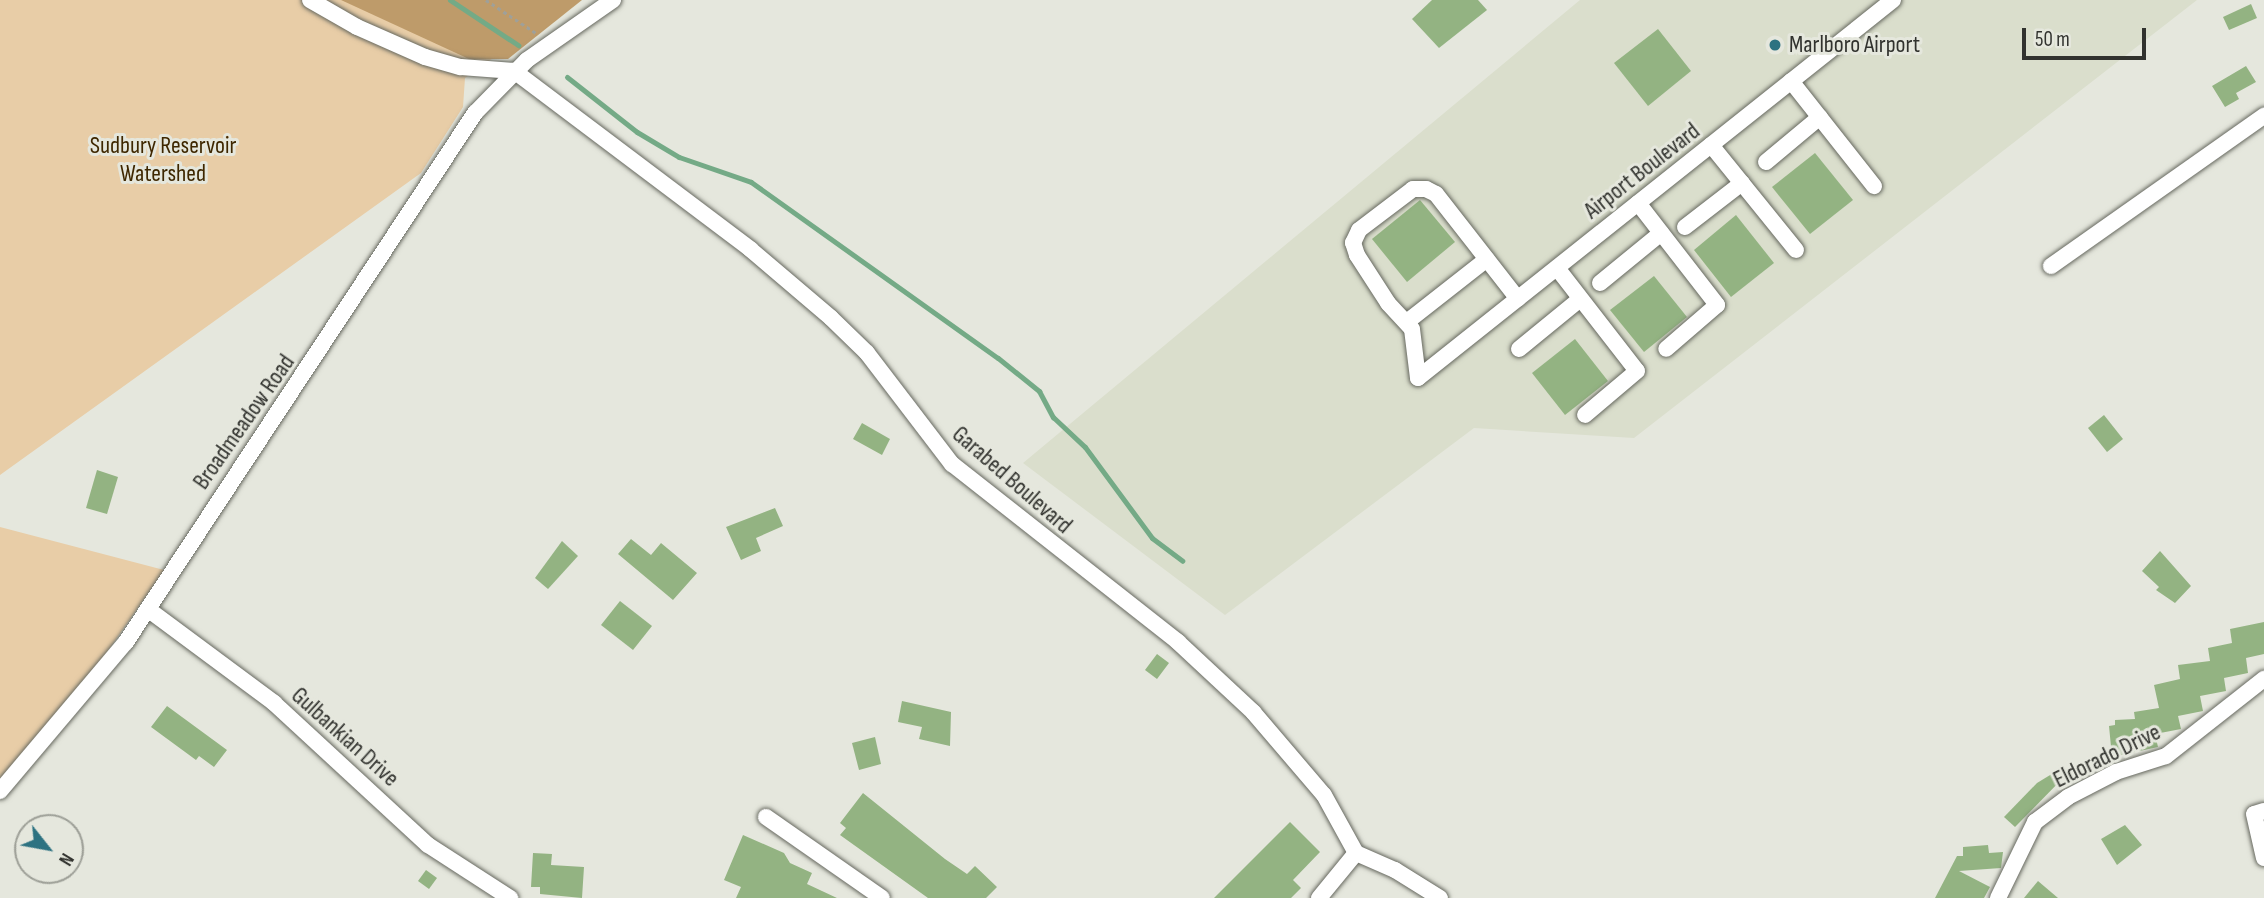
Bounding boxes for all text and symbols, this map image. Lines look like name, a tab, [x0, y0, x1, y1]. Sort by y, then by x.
scale bar	[2026, 14, 2150, 58]
text: 50 m	[2035, 27, 2070, 52]
place label: Marlboro Airport	[1789, 31, 1920, 59]
marker: Marlboro Airport	[1767, 37, 1783, 53]
street label: Airport Boulevard	[1578, 117, 1706, 225]
park label: Sudbury Reservoir Watershed	[90, 132, 236, 188]
street label: Broadmeadow Road	[187, 349, 301, 495]
street label: Garabed Boulevard	[946, 420, 1078, 540]
street label: Gulbankian Drive	[285, 681, 405, 793]
street label: Eldorado Drive	[2049, 718, 2165, 794]
north arrow	[14, 814, 84, 884]
text: N	[53, 849, 78, 869]

